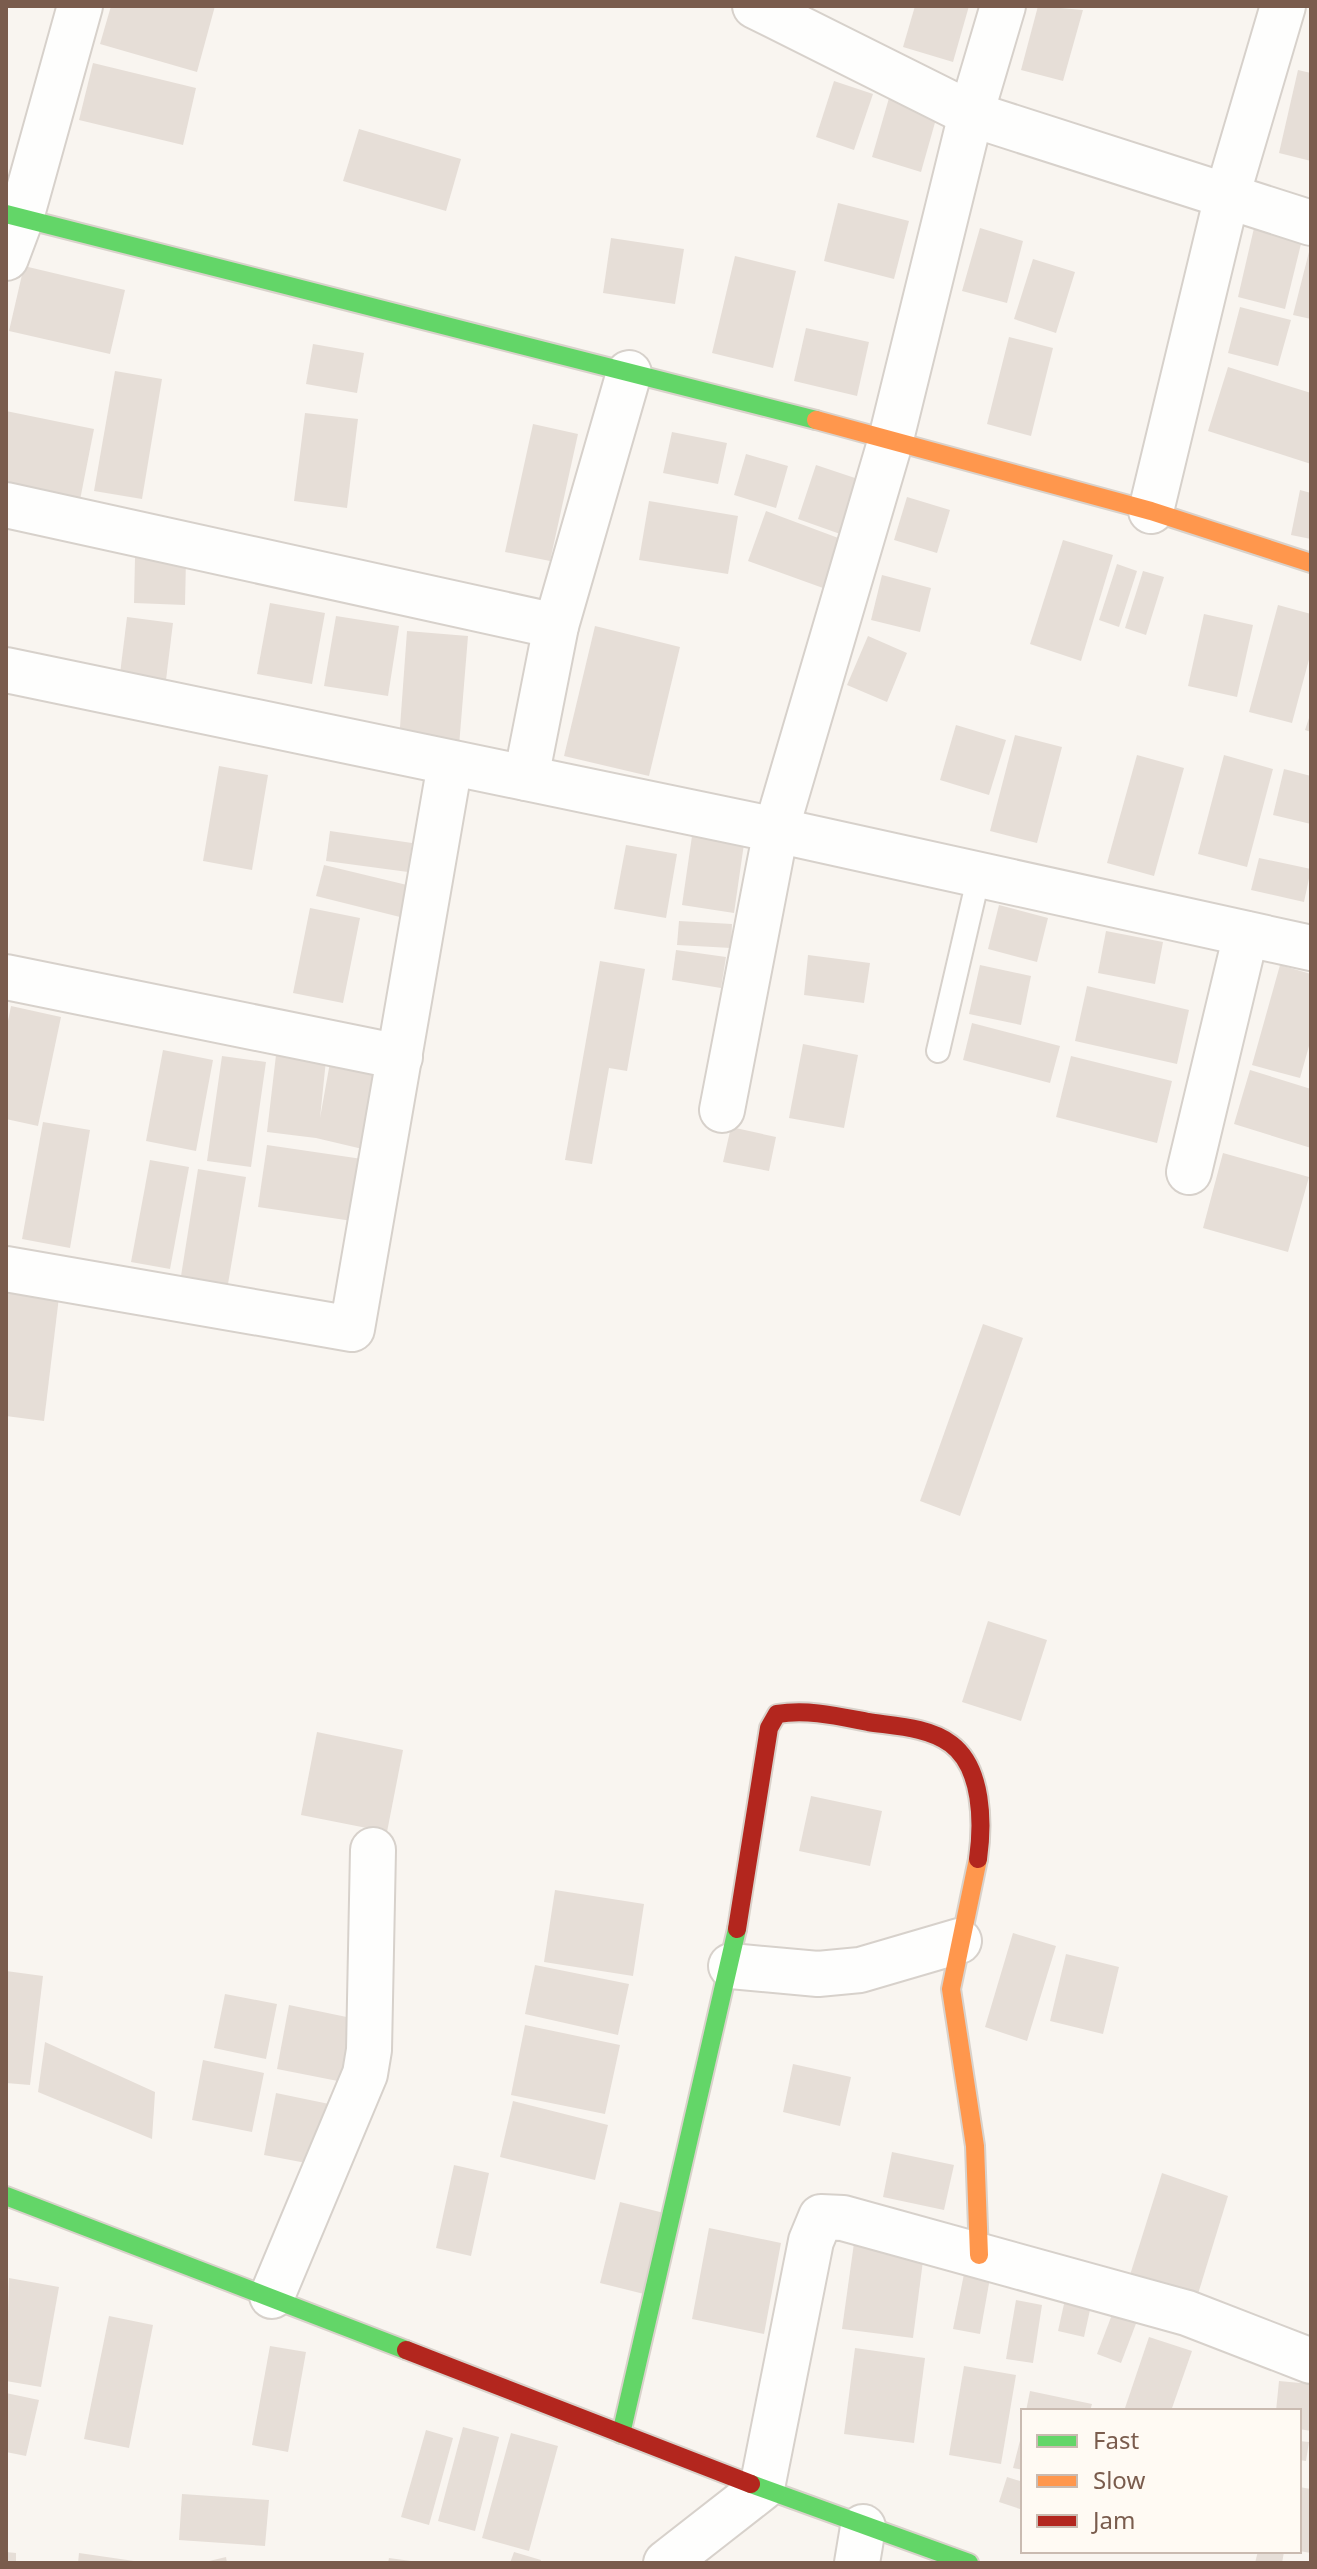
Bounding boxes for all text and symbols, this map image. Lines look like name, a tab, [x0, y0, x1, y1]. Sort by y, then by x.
legend	[1021, 2409, 1301, 2553]
text: Fast	[1093, 2423, 1139, 2456]
text: Slow	[1093, 2463, 1145, 2496]
text: Jam	[1091, 2503, 1135, 2536]

